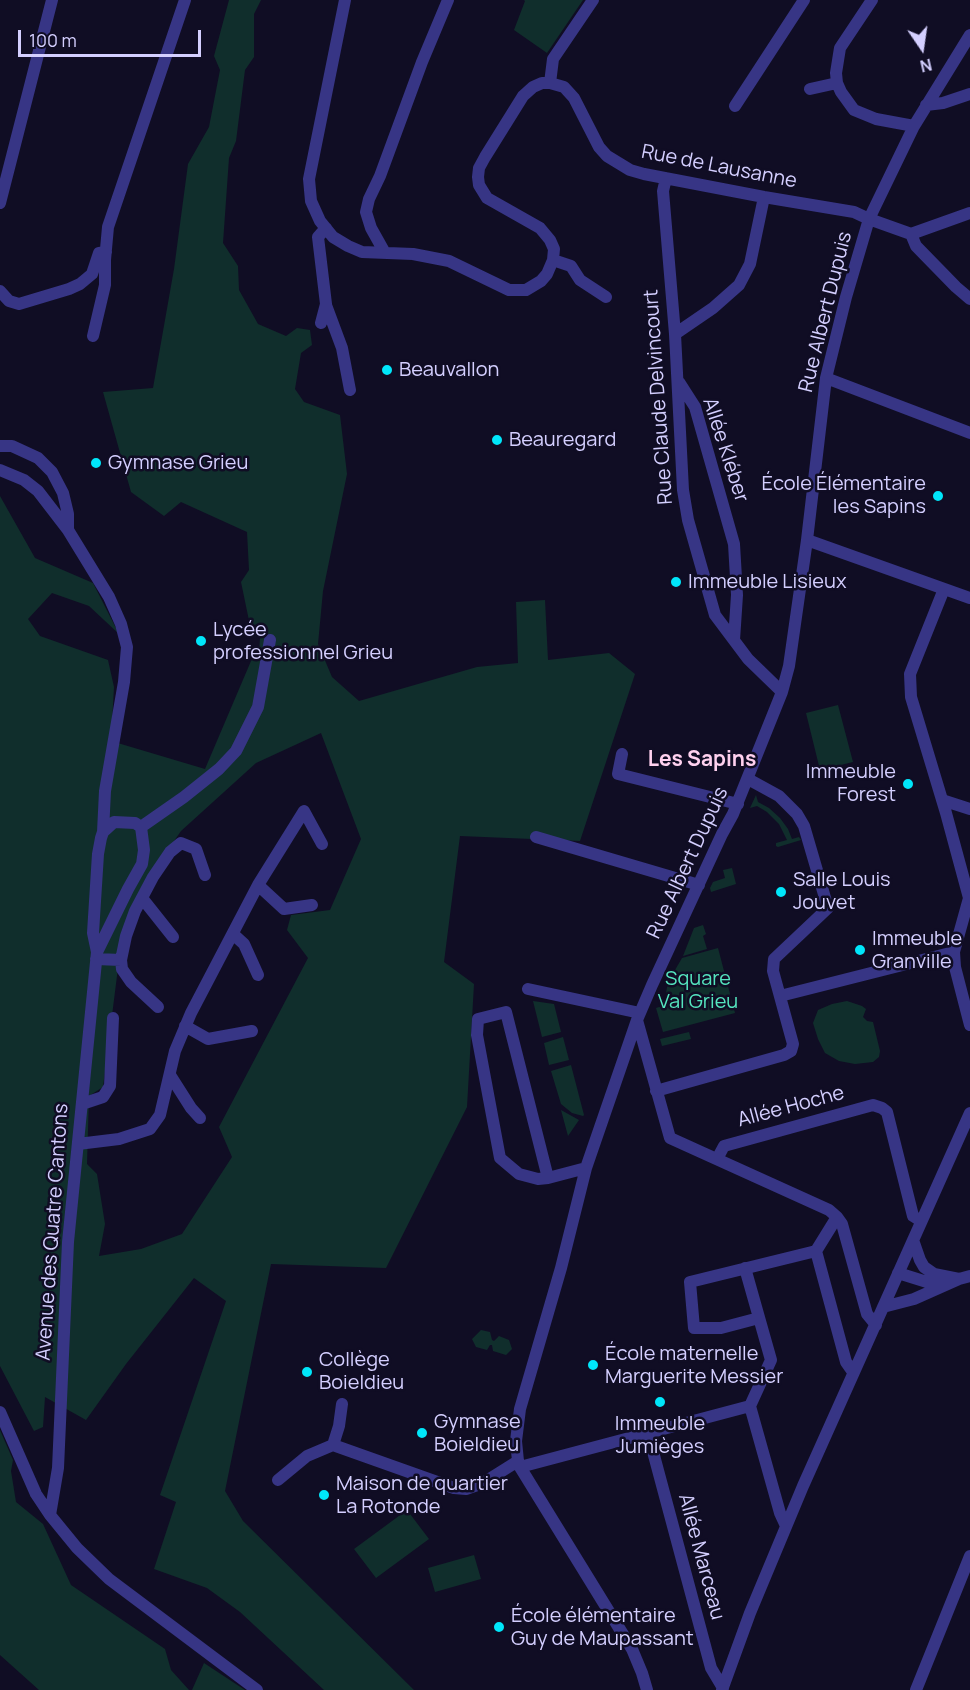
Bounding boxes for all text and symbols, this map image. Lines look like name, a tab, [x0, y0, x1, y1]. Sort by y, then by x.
scale bar	[21, 18, 204, 56]
north arrow	[892, 18, 952, 78]
text: 100 m	[29, 28, 77, 52]
text: N	[918, 54, 934, 78]
street label: Rue de Lausanne	[639, 140, 799, 194]
street label: Rue Albert Dupuis	[794, 229, 858, 395]
street label: Rue Claude Delvincourt	[640, 289, 678, 505]
place label: Beauvallon	[399, 358, 499, 382]
marker: Beauvallon	[380, 363, 394, 377]
street label: Allée Kléber	[697, 395, 753, 505]
place label: Beauregard	[509, 428, 616, 452]
marker: Beauregard	[490, 433, 504, 447]
place label: Gymnase Grieu	[108, 451, 248, 475]
marker: Gymnase Grieu	[89, 456, 103, 470]
place label: École Élémentaire les Sapins	[762, 472, 926, 519]
marker: École Élémentaire les Sapins	[931, 489, 945, 503]
place label: Immeuble Lisieux	[688, 570, 846, 594]
marker: Immeuble Lisieux	[669, 575, 683, 589]
place label: Lycée professionnel Grieu	[213, 618, 393, 665]
marker: Lycée professionnel Grieu	[194, 634, 208, 648]
district label: Les Sapins	[648, 747, 756, 773]
place label: Immeuble Forest	[806, 760, 896, 807]
marker: Immeuble Forest	[901, 777, 915, 791]
street label: Rue Albert Dupuis	[642, 783, 734, 943]
place label: Salle Louis Jouvet	[793, 868, 891, 915]
marker: Salle Louis Jouvet	[774, 885, 788, 899]
place label: Immeuble Granville	[872, 927, 962, 974]
marker: Immeuble Granville	[853, 943, 867, 957]
park label: Square Val Grieu	[658, 967, 738, 1014]
street label: Allée Hoche	[735, 1081, 847, 1133]
street label: Avenue des Quatre Cantons	[32, 1103, 74, 1361]
place label: École maternelle Marguerite Messier	[605, 1342, 783, 1389]
place label: Collège Boieldieu	[319, 1348, 404, 1395]
marker: École maternelle Marguerite Messier	[586, 1358, 600, 1372]
marker: Collège Boieldieu	[300, 1365, 314, 1379]
marker: Immeuble Jumièges	[653, 1395, 667, 1409]
place label: Gymnase Boieldieu	[434, 1410, 521, 1457]
place label: Immeuble Jumièges	[615, 1412, 705, 1459]
marker: Gymnase Boieldieu	[415, 1426, 429, 1440]
place label: Maison de quartier La Rotonde	[336, 1472, 508, 1519]
marker: Maison de quartier La Rotonde	[317, 1488, 331, 1502]
street label: Allée Marceau	[673, 1491, 729, 1623]
place label: École élémentaire Guy de Maupassant	[511, 1604, 694, 1651]
marker: École élémentaire Guy de Maupassant	[492, 1620, 506, 1634]

